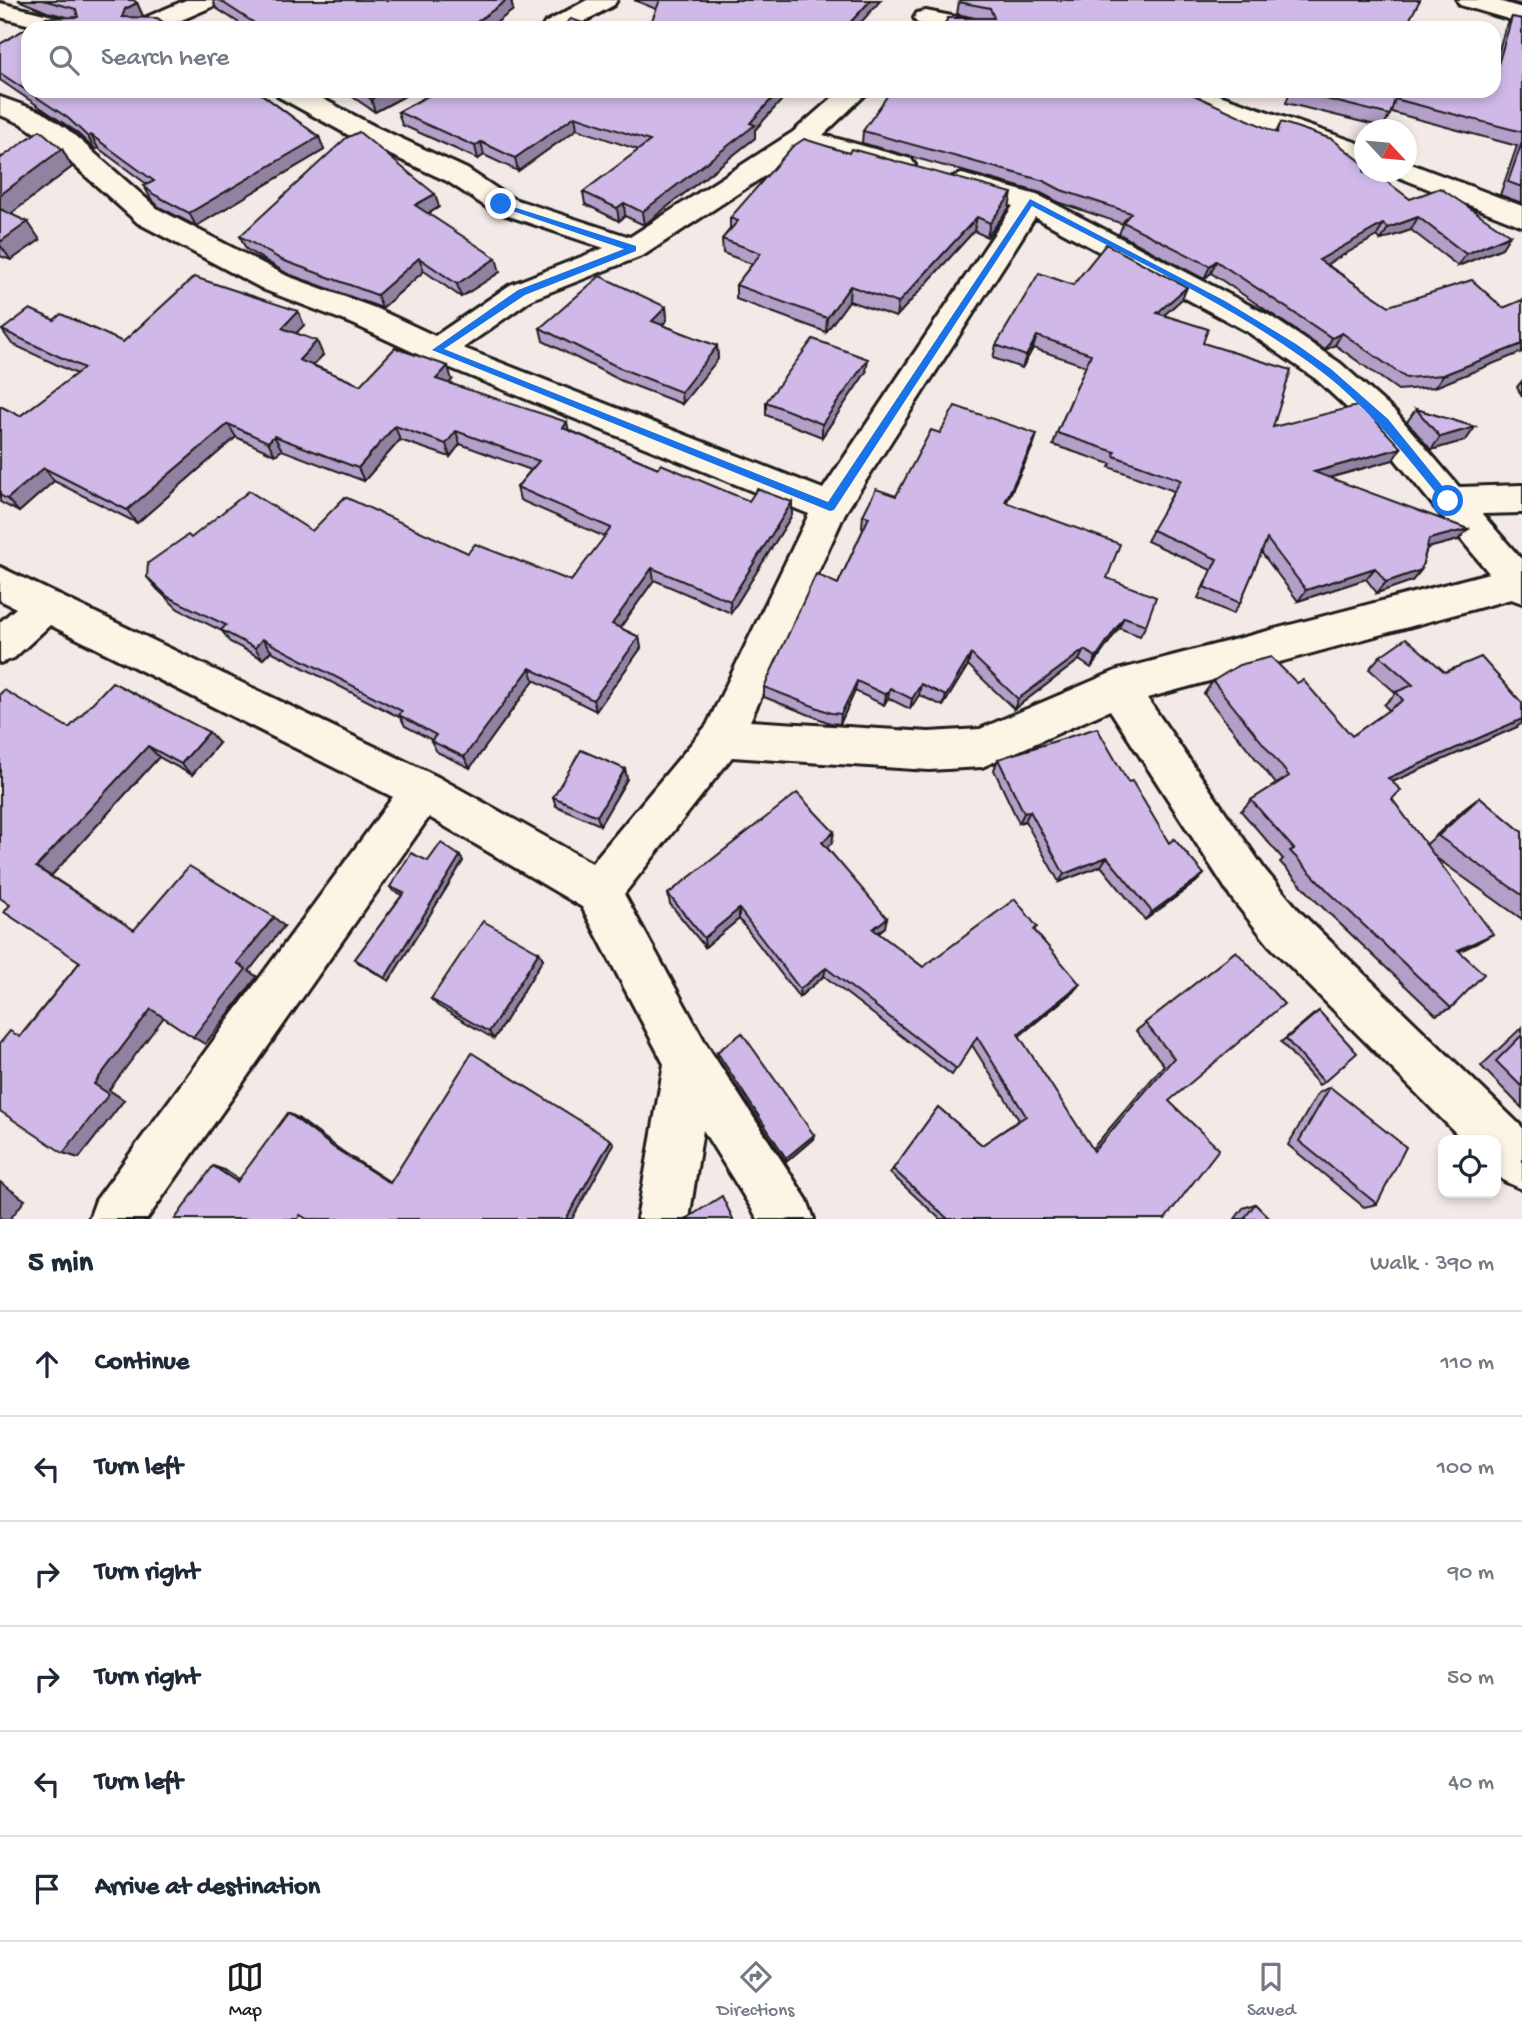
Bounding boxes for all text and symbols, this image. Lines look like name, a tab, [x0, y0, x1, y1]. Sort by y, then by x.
search box	[21, 21, 1501, 98]
icon: search	[45, 41, 83, 79]
text: Search here	[101, 44, 229, 75]
north arrow	[1354, 119, 1417, 182]
route end	[485, 188, 516, 219]
route start	[1432, 485, 1463, 516]
map controls	[1438, 1135, 1501, 1198]
button: locate	[1438, 1135, 1501, 1198]
text: 5 min	[28, 1247, 93, 1282]
text: Walk · 390 m	[1370, 1251, 1494, 1278]
icon: ahead	[28, 1345, 66, 1383]
text: Continue	[95, 1348, 189, 1379]
text: 110 m	[1441, 1350, 1494, 1377]
icon: left	[28, 1450, 66, 1488]
text: Turn left	[95, 1453, 183, 1484]
text: 100 m	[1437, 1455, 1494, 1482]
icon: right	[28, 1555, 66, 1593]
text: Turn right	[95, 1558, 199, 1589]
text: 90 m	[1448, 1560, 1494, 1587]
icon: right	[28, 1660, 66, 1698]
text: Turn right	[95, 1663, 199, 1694]
text: 50 m	[1447, 1665, 1494, 1692]
icon: left	[28, 1765, 66, 1803]
text: Turn left	[95, 1768, 183, 1799]
text: 40 m	[1448, 1770, 1494, 1797]
icon: arrive	[28, 1870, 66, 1908]
text: Arrive at destination	[95, 1873, 320, 1904]
tab: Map	[226, 1958, 264, 2023]
tab: Directions	[717, 1958, 794, 2023]
tab: Saved	[1247, 1958, 1296, 2023]

